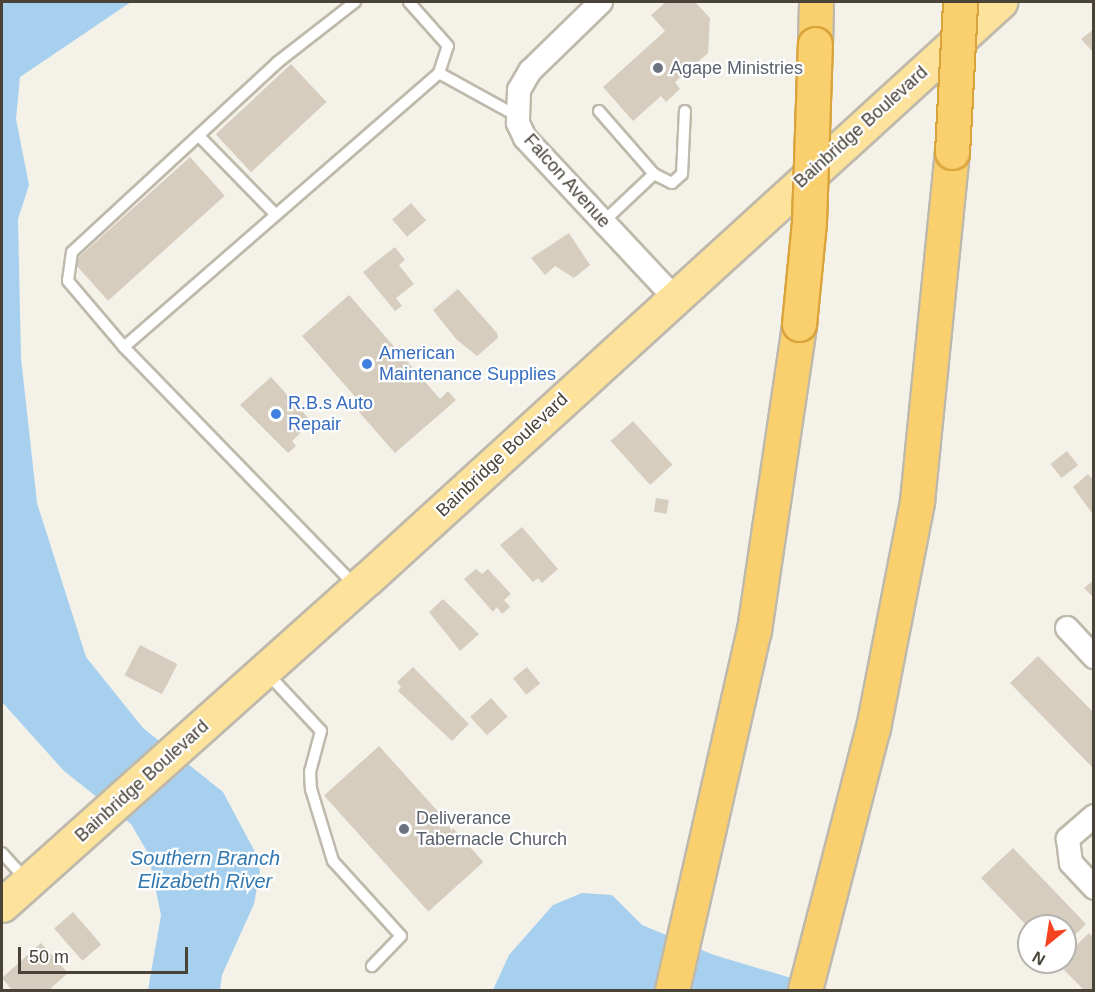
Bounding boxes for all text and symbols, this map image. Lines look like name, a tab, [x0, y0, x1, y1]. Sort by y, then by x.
place label: Agape Ministries	[670, 57, 803, 79]
marker: Agape Ministries	[651, 61, 665, 75]
street label: Bainbridge Boulevard	[790, 61, 932, 193]
street label: Falcon Avenue	[519, 129, 615, 233]
place label: American Maintenance Supplies	[379, 343, 556, 386]
marker: American Maintenance Supplies	[360, 357, 374, 371]
street label: Bainbridge Boulevard	[432, 388, 572, 522]
place label: R.B.s Auto Repair	[288, 393, 374, 436]
marker: R.B.s Auto Repair	[269, 407, 283, 421]
street label: Bainbridge Boulevard	[71, 715, 213, 847]
place label: Deliverance Tabernacle Church	[416, 808, 567, 850]
marker: Deliverance Tabernacle Church	[397, 822, 411, 836]
water label: Southern Branch Elizabeth River	[130, 846, 280, 893]
north arrow	[1017, 914, 1077, 974]
scale bar	[21, 935, 190, 973]
text: 50 m	[29, 947, 69, 967]
text: N	[1029, 948, 1048, 969]

